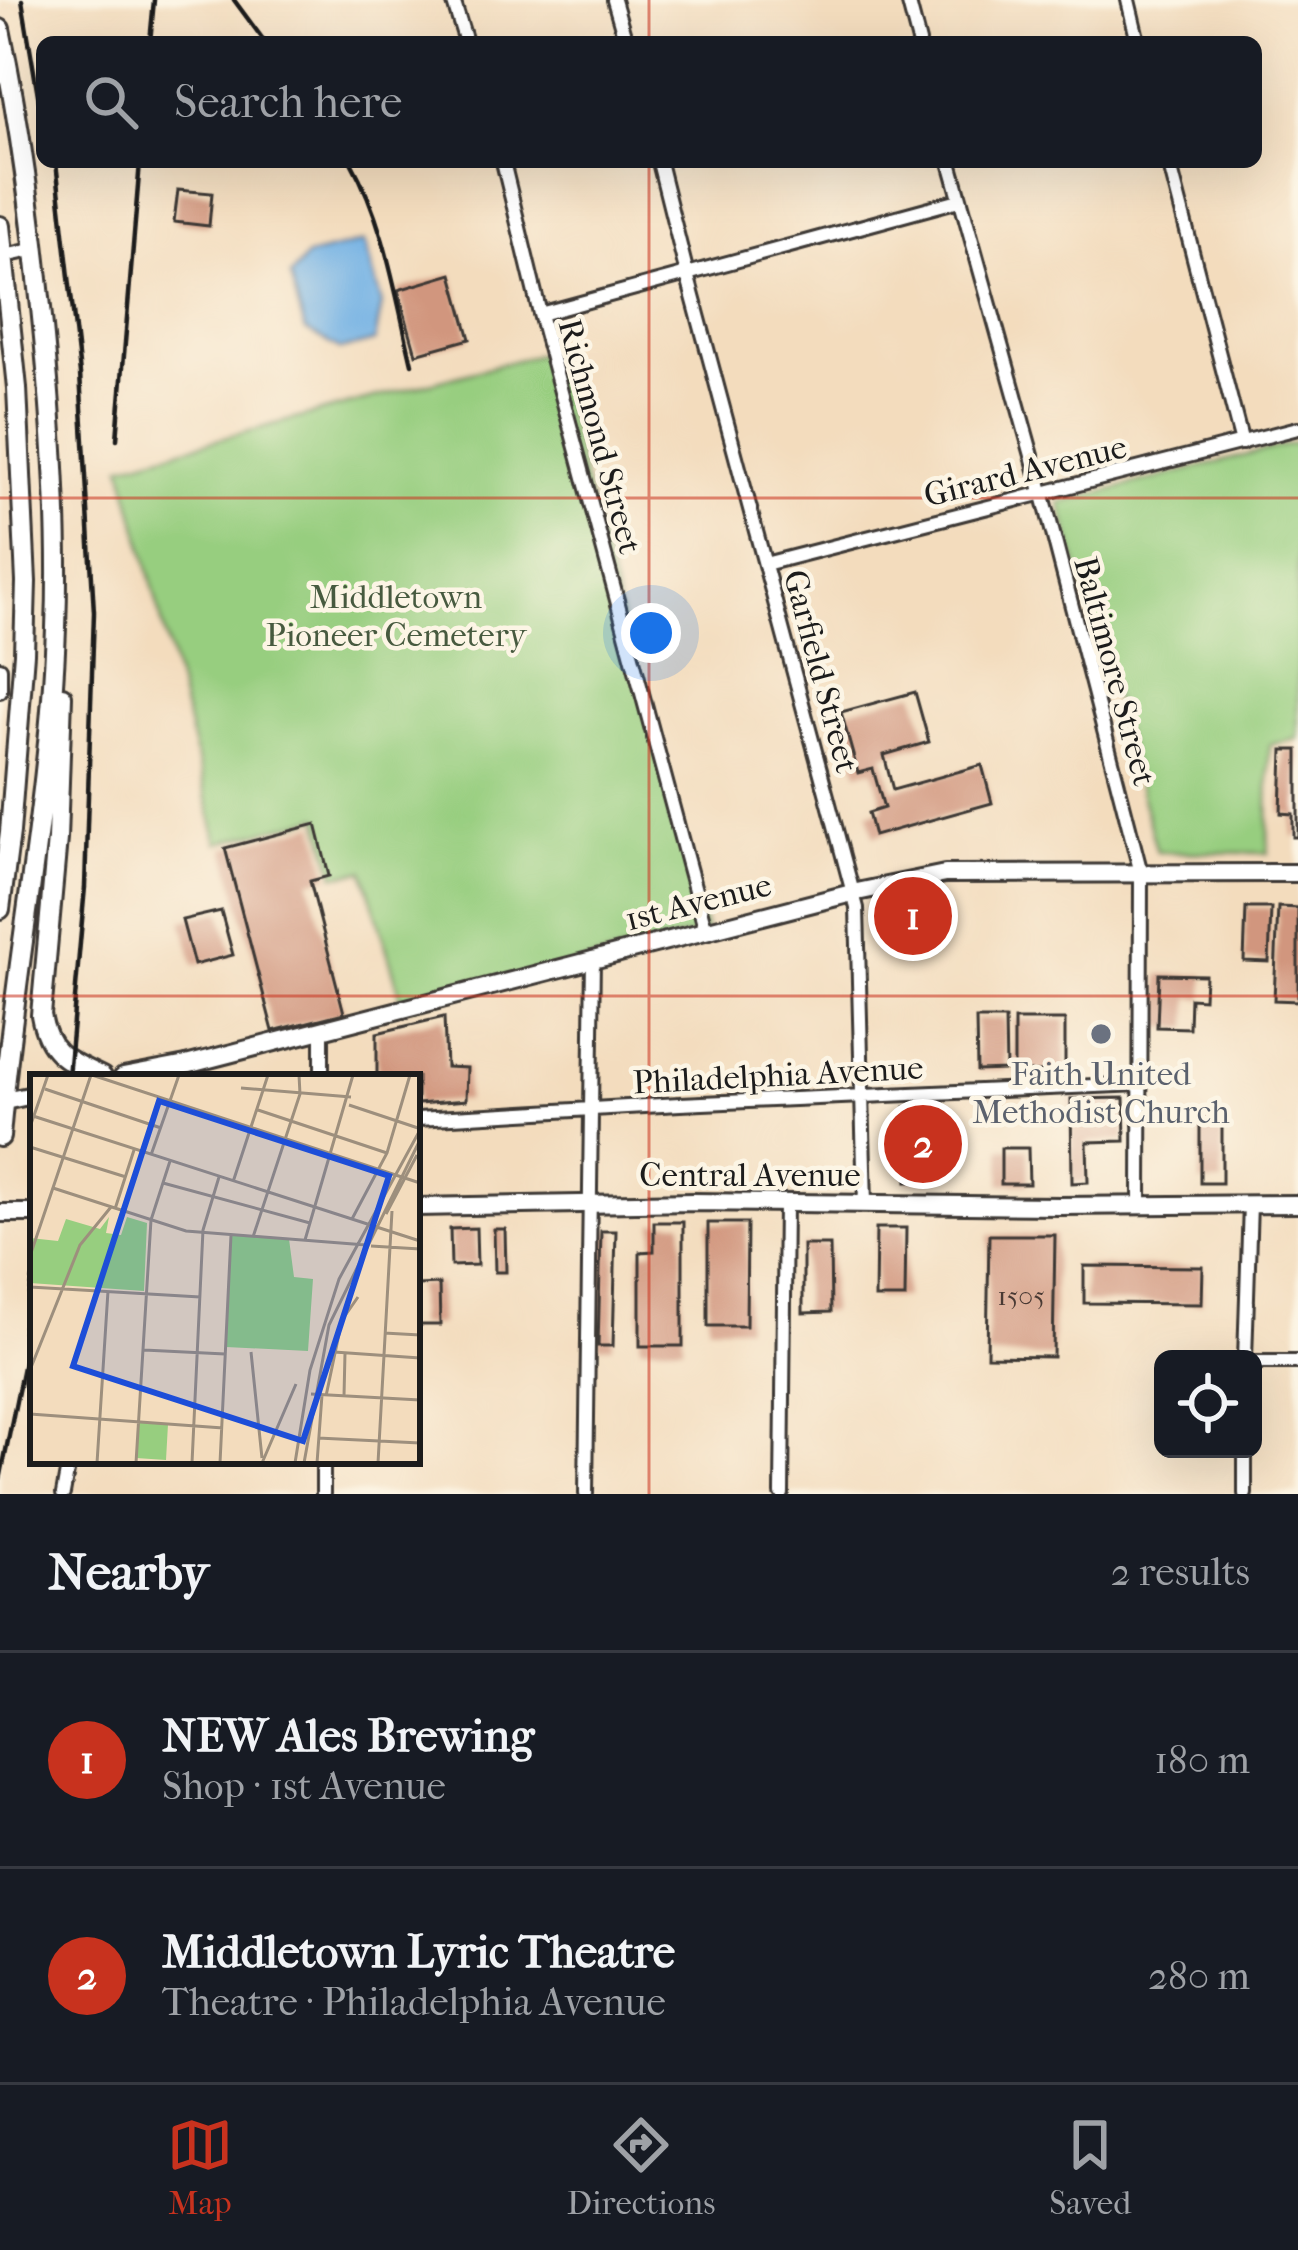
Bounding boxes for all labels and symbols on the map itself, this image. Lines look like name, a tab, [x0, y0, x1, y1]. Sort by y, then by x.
street label: Richmond Street	[549, 315, 650, 558]
street label: Girard Avenue	[920, 427, 1131, 515]
street label: Baltimore Street	[1065, 553, 1164, 790]
street label: Garfield Street	[775, 566, 866, 777]
park label: Middletown Pioneer Cemetery	[266, 578, 528, 655]
your location	[621, 603, 681, 663]
street label: 1st Avenue	[621, 865, 776, 939]
pin: 1	[874, 871, 952, 961]
marker: Faith United Methodist Church	[1088, 1021, 1114, 1047]
street label: Philadelphia Avenue	[632, 1048, 924, 1103]
place label: Faith United Methodist Church	[972, 1055, 1230, 1132]
inset map	[30, 1074, 420, 1464]
pin: 2	[884, 1099, 962, 1189]
street label: Central Avenue	[639, 1156, 861, 1195]
house number: 1505	[997, 1280, 1045, 1312]

